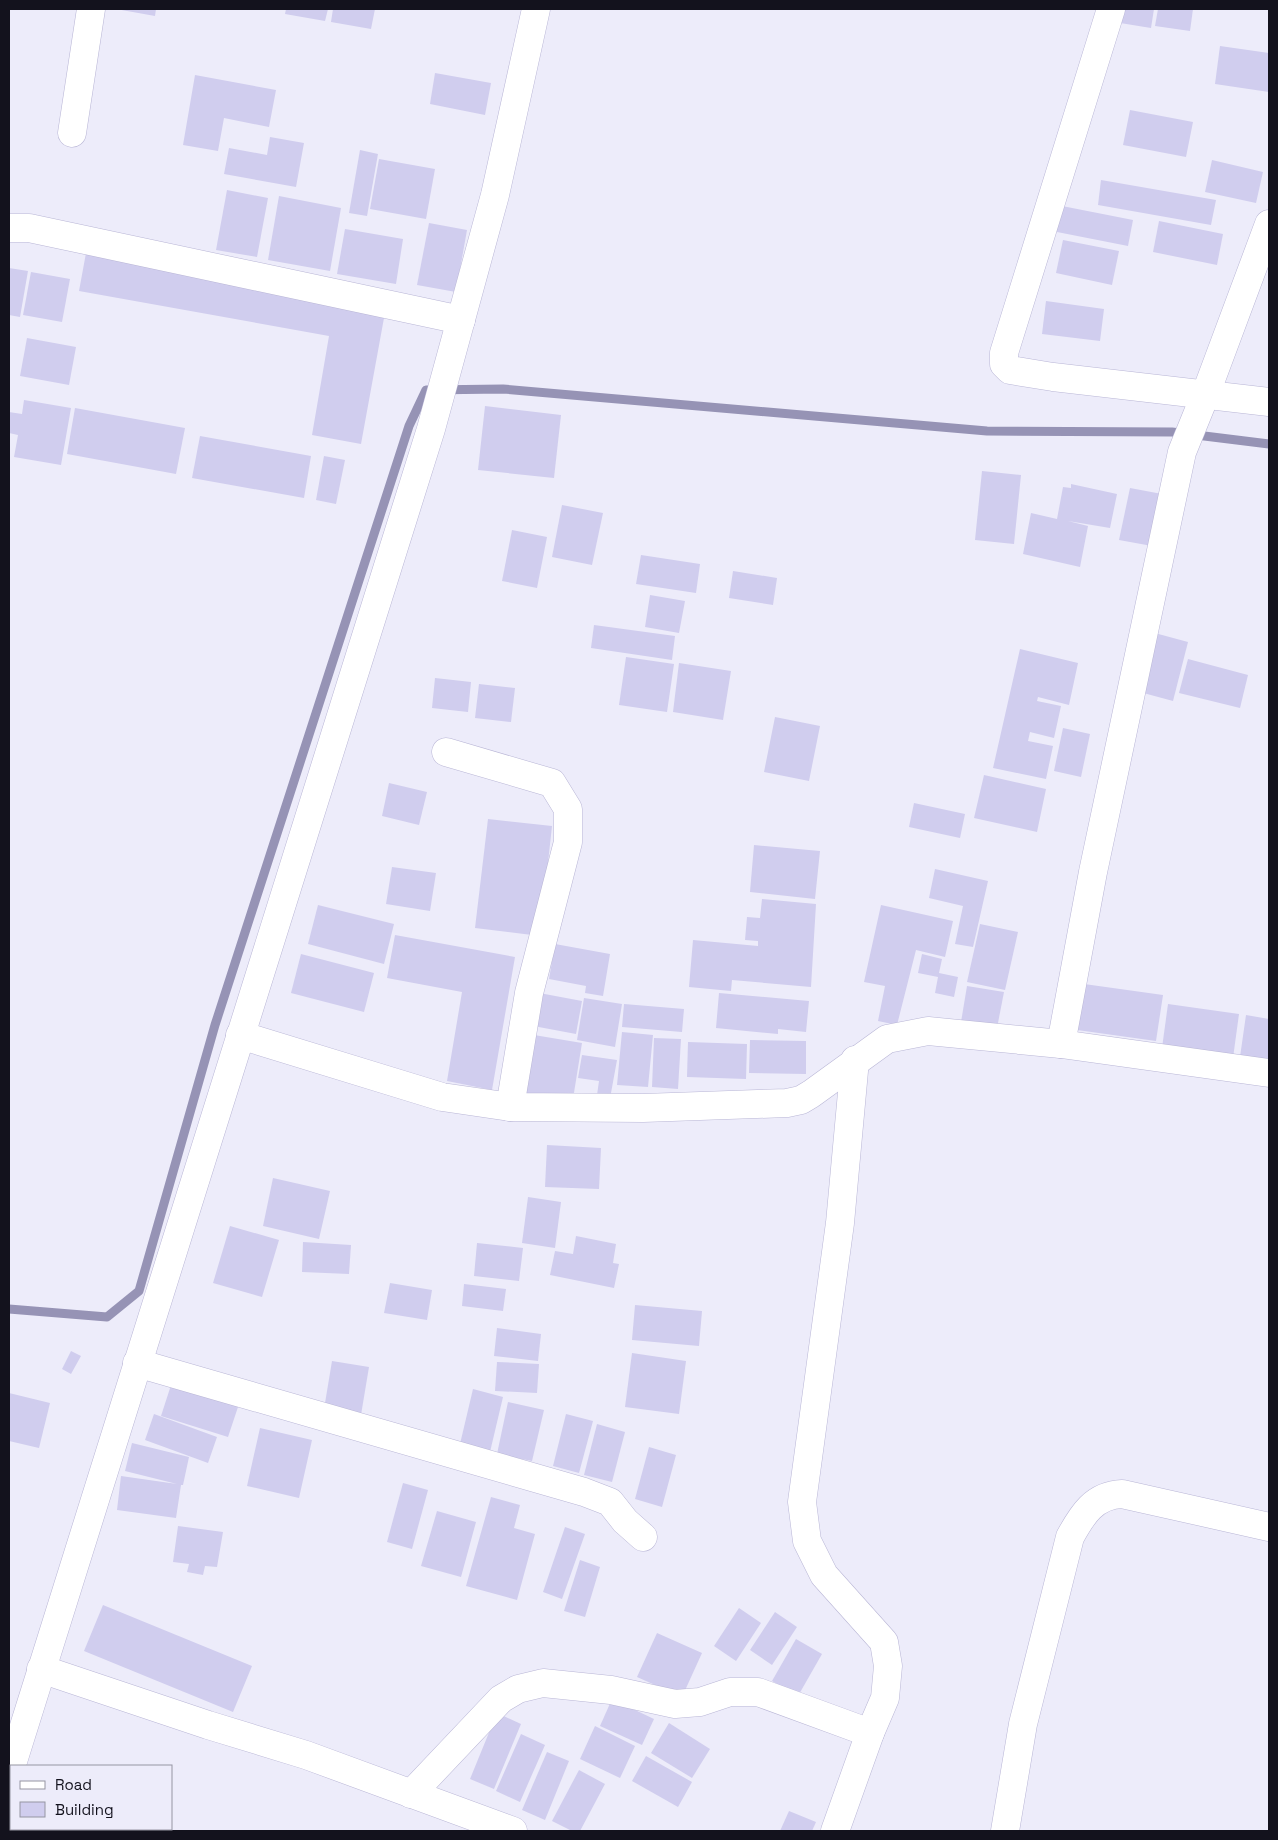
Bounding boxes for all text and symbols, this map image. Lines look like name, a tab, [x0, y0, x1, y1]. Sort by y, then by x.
legend	[10, 1765, 172, 1830]
text: Road	[55, 1775, 92, 1794]
text: Building	[55, 1800, 114, 1819]

